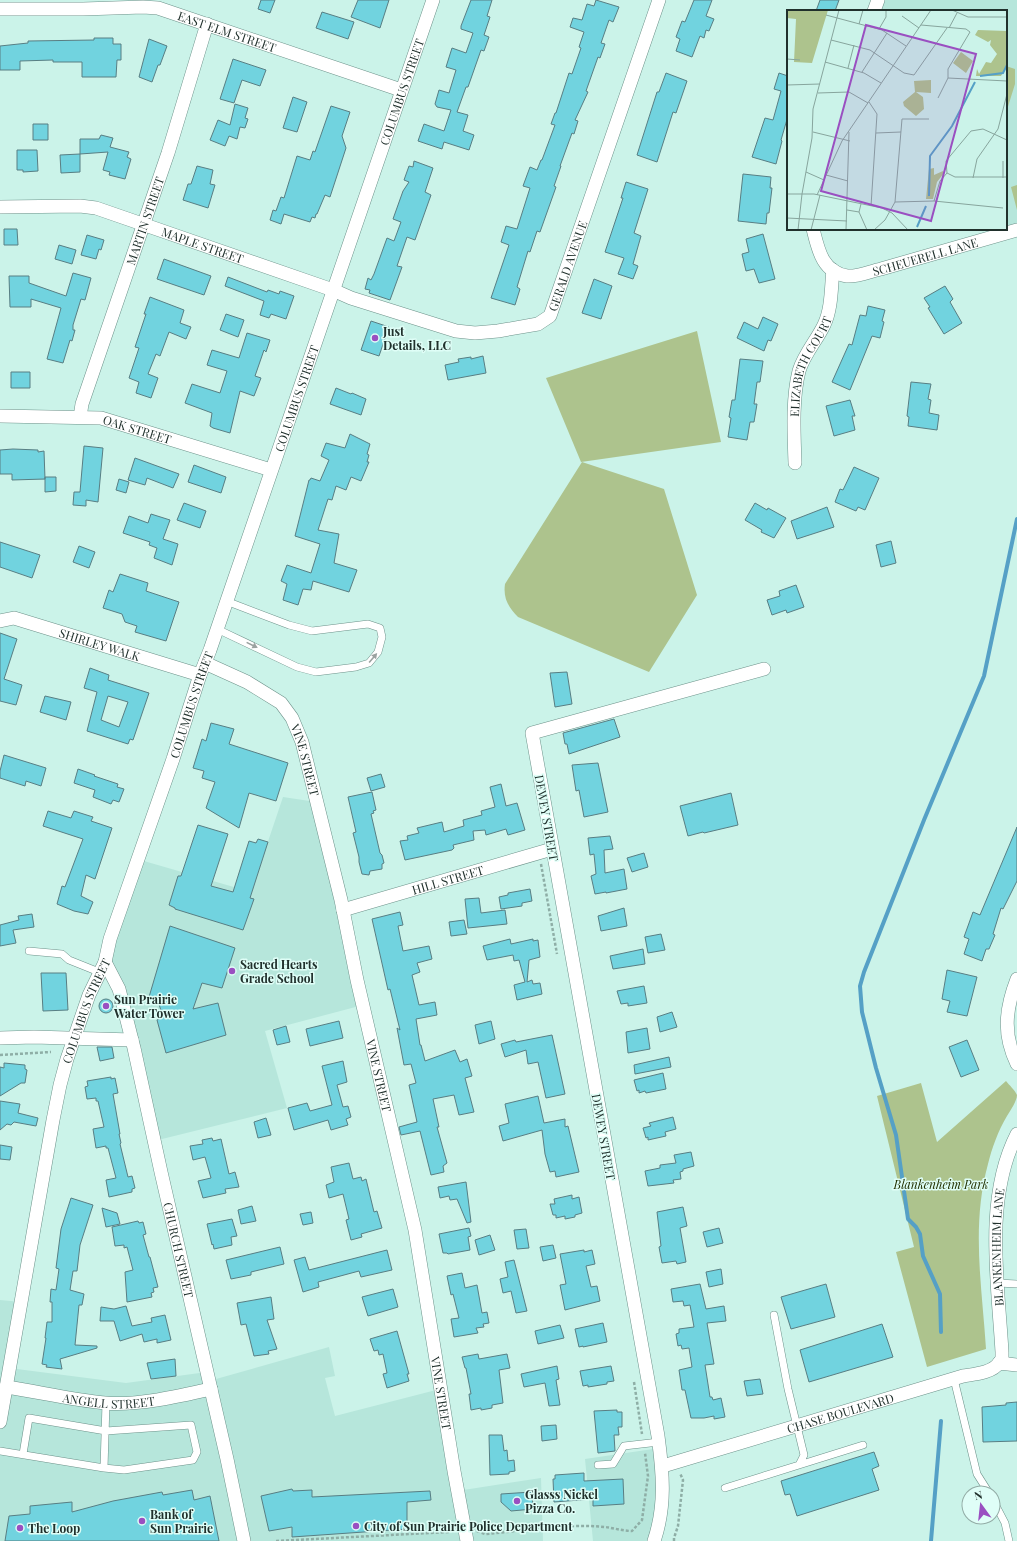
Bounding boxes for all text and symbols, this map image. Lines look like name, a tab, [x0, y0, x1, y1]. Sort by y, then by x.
street label: EAST ELM STREET	[176, 7, 279, 56]
inset map	[787, 10, 1007, 230]
street label: COLUMBUS STREET	[376, 36, 427, 147]
street label: MARTIN STREET	[122, 174, 168, 267]
street label: GERALD AVENUE	[544, 218, 590, 313]
street label: MAPLE STREET	[159, 223, 246, 267]
street label: SCHEUERELL LANE	[871, 234, 980, 279]
street label: ELIZABETH COURT	[786, 313, 835, 417]
place label: Just Details, LLC	[382, 323, 451, 353]
marker: Just Details, LLC	[370, 333, 380, 343]
street label: COLUMBUS STREET	[271, 342, 322, 454]
street label: OAK STREET	[101, 411, 174, 447]
street label: SHIRLEY WALK	[57, 624, 142, 664]
one-way arrow	[246, 642, 258, 648]
street label: COLUMBUS STREET	[166, 649, 217, 760]
one-way arrow	[369, 652, 377, 663]
street label: VINE STREET	[287, 721, 323, 798]
street label: DEWEY STREET	[532, 774, 563, 863]
street label: HILL STREET	[410, 861, 486, 898]
street label: COLUMBUS STREET	[58, 955, 114, 1065]
place label: Sacred Hearts Grade School	[240, 956, 318, 986]
marker: Sacred Hearts Grade School	[227, 966, 237, 976]
place label: Sun Prairie Water Tower	[113, 991, 184, 1021]
marker: Sun Prairie Water Tower	[101, 1001, 111, 1011]
street label: VINE STREET	[363, 1037, 395, 1114]
street label: DEWEY STREET	[589, 1093, 620, 1182]
park label: Blankenheim Park	[893, 1176, 988, 1192]
street label: BLANKENHEIM LANE	[988, 1187, 1008, 1307]
street label: CHURCH STREET	[160, 1200, 198, 1300]
street label: VINE STREET	[427, 1354, 455, 1432]
street label: ANGELL STREET	[61, 1389, 156, 1412]
street label: CHASE BOULEVARD	[785, 1389, 896, 1436]
north arrow	[961, 1485, 1001, 1525]
place label: Glasss Nickel Pizza Co.	[525, 1486, 598, 1516]
text: N	[973, 1487, 984, 1503]
marker: Glasss Nickel Pizza Co.	[512, 1496, 522, 1506]
place label: Bank of Sun Prairie	[150, 1506, 213, 1536]
marker: Bank of Sun Prairie	[137, 1516, 147, 1526]
place label: City of Sun Prairie Police Department	[364, 1518, 573, 1534]
place label: The Loop	[28, 1520, 80, 1536]
marker: City of Sun Prairie Police Department	[351, 1521, 361, 1531]
marker: The Loop	[15, 1523, 25, 1533]

